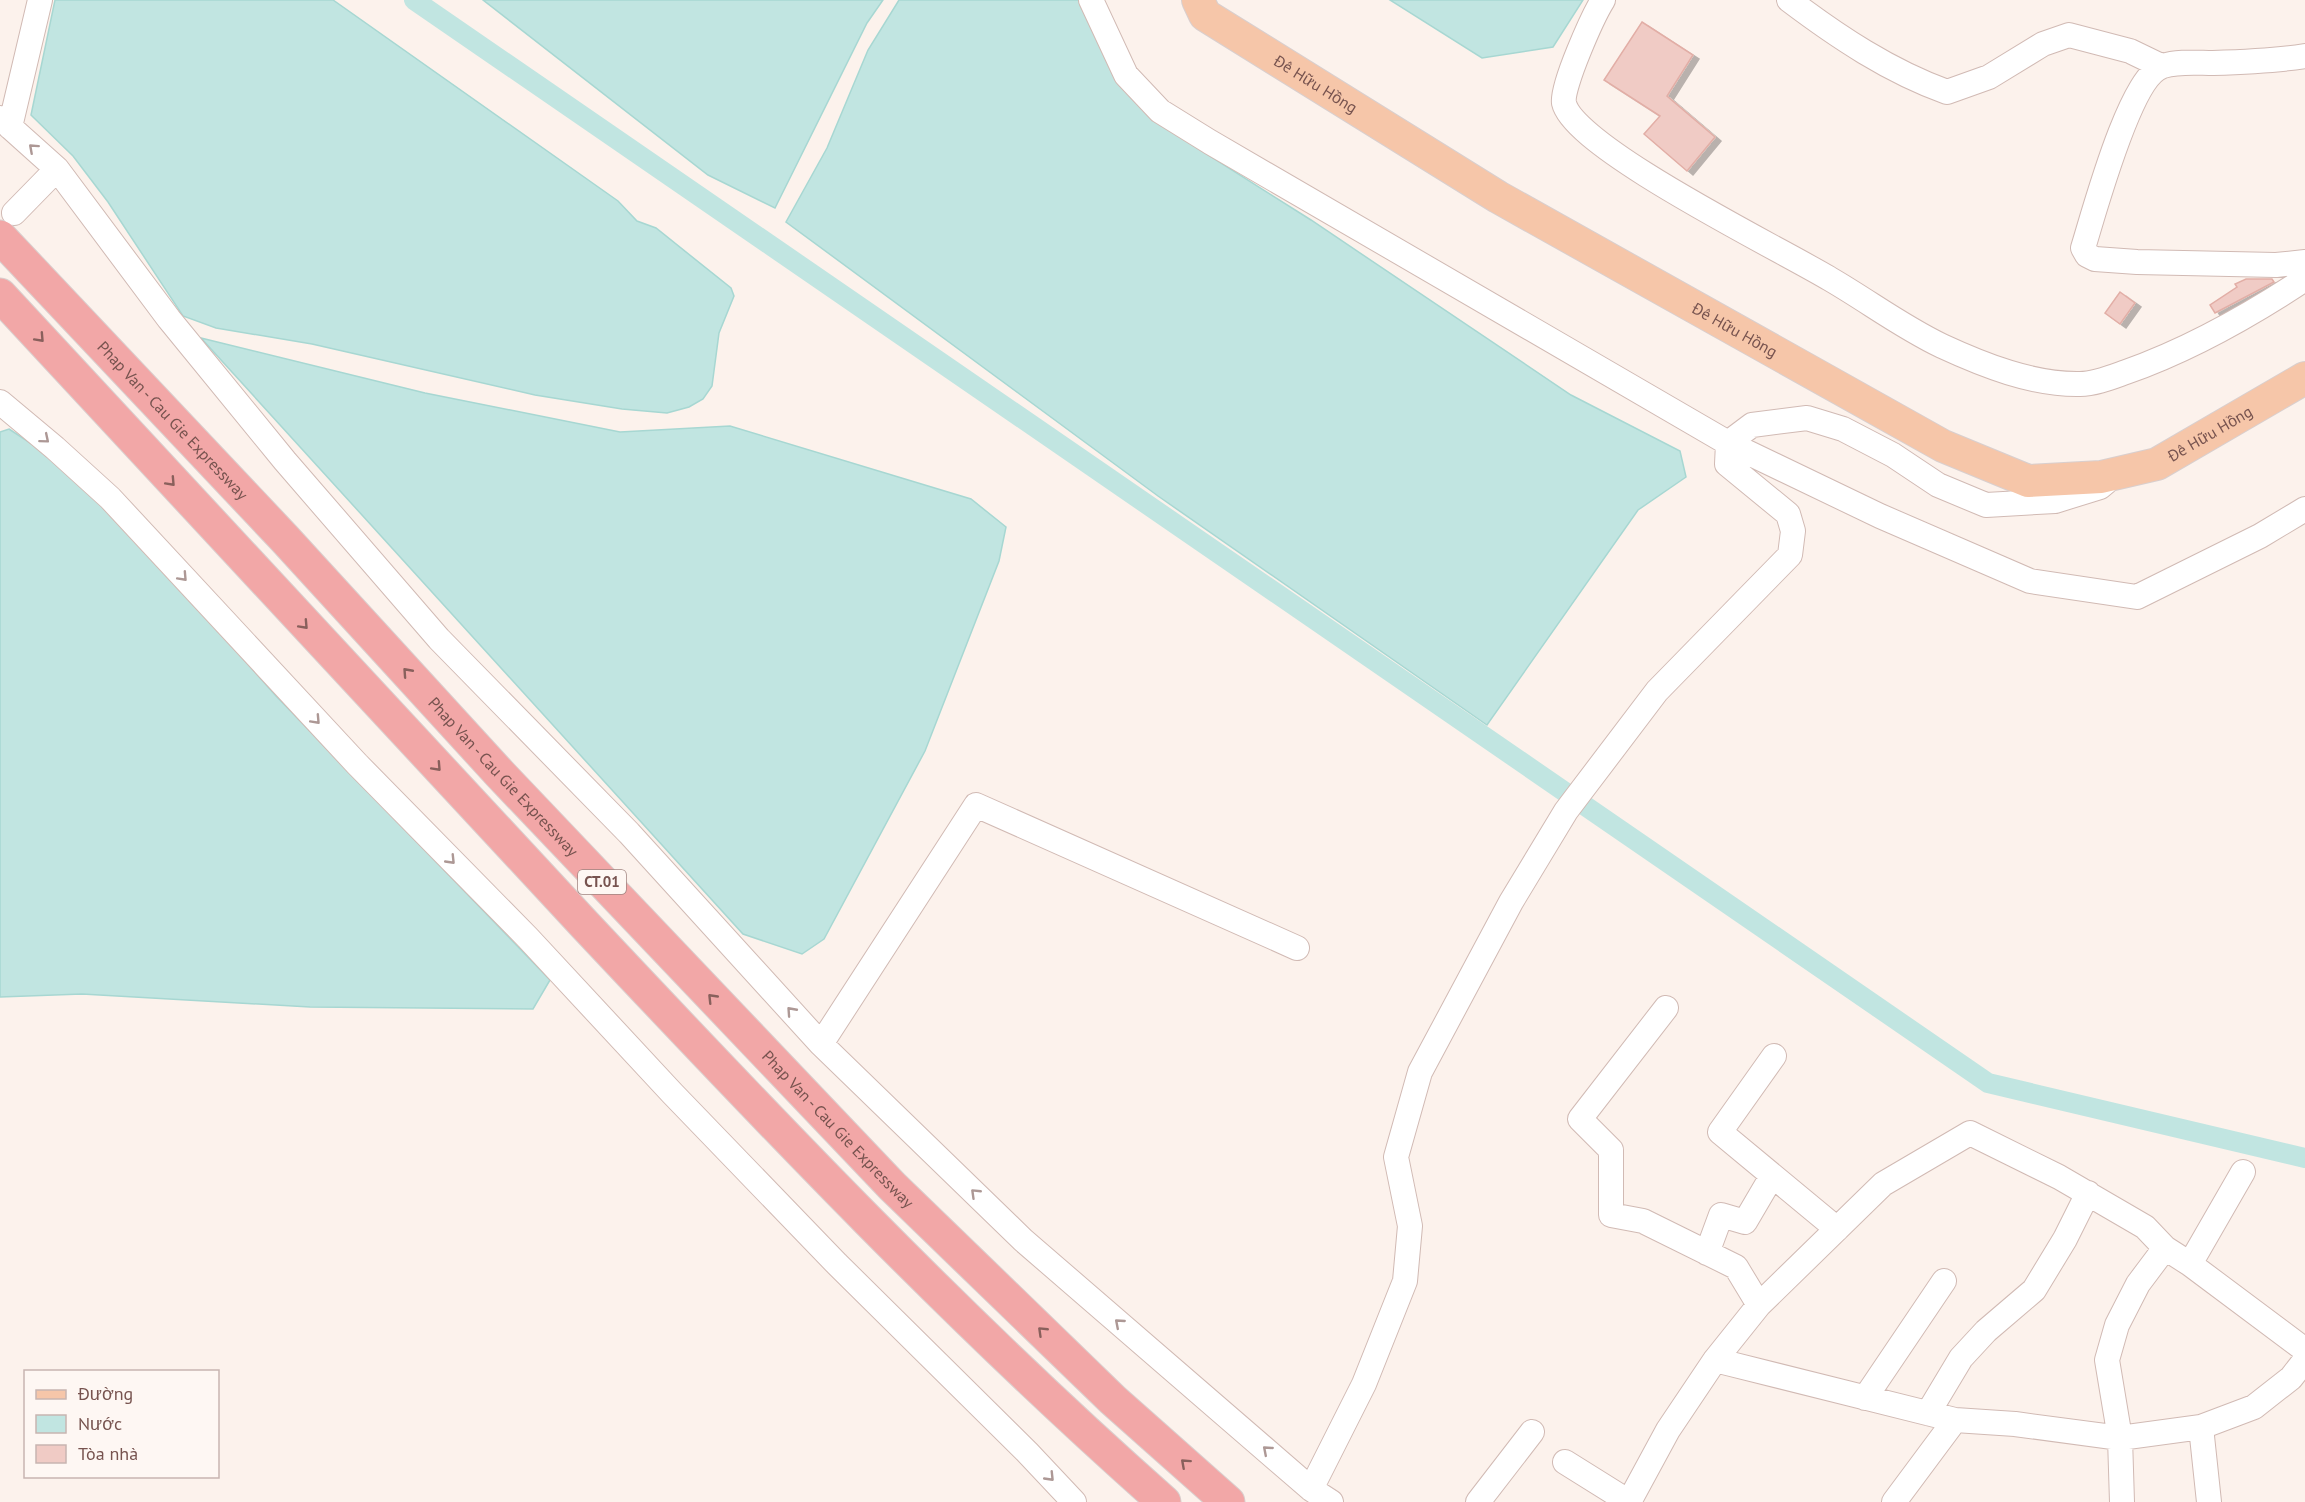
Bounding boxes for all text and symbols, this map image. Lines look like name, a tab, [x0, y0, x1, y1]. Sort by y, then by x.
street label: Đê Hữu Hồng	[1270, 50, 1361, 117]
one-way arrow	[30, 144, 40, 155]
street label: Đê Hữu Hồng	[1688, 297, 1781, 361]
one-way arrow	[32, 331, 43, 342]
street label: Phap Van - Cau Gie Expressway	[93, 337, 253, 504]
street label: Đê Hữu Hồng	[2163, 401, 2256, 466]
one-way arrow	[38, 432, 49, 443]
one-way arrow	[164, 474, 175, 485]
one-way arrow	[176, 570, 187, 581]
one-way arrow	[297, 618, 308, 628]
one-way arrow	[403, 668, 414, 679]
street label: Phap Van - Cau Gie Expressway	[424, 693, 583, 861]
one-way arrow	[309, 713, 320, 723]
one-way arrow	[430, 761, 441, 771]
one-way arrow	[444, 853, 455, 864]
road number: CT.01	[578, 870, 626, 894]
one-way arrow	[708, 995, 719, 1005]
one-way arrow	[787, 1008, 798, 1018]
street label: Phap Van - Cau Gie Expressway	[758, 1046, 919, 1212]
one-way arrow	[971, 1189, 982, 1200]
one-way arrow	[1116, 1319, 1126, 1330]
one-way arrow	[1038, 1327, 1049, 1338]
legend	[24, 1370, 219, 1478]
text: Đường	[77, 1382, 133, 1405]
text: Nước	[78, 1412, 122, 1435]
text: Tòa nhà	[78, 1442, 138, 1465]
one-way arrow	[1263, 1447, 1274, 1458]
one-way arrow	[1181, 1459, 1191, 1470]
one-way arrow	[1043, 1470, 1054, 1481]

